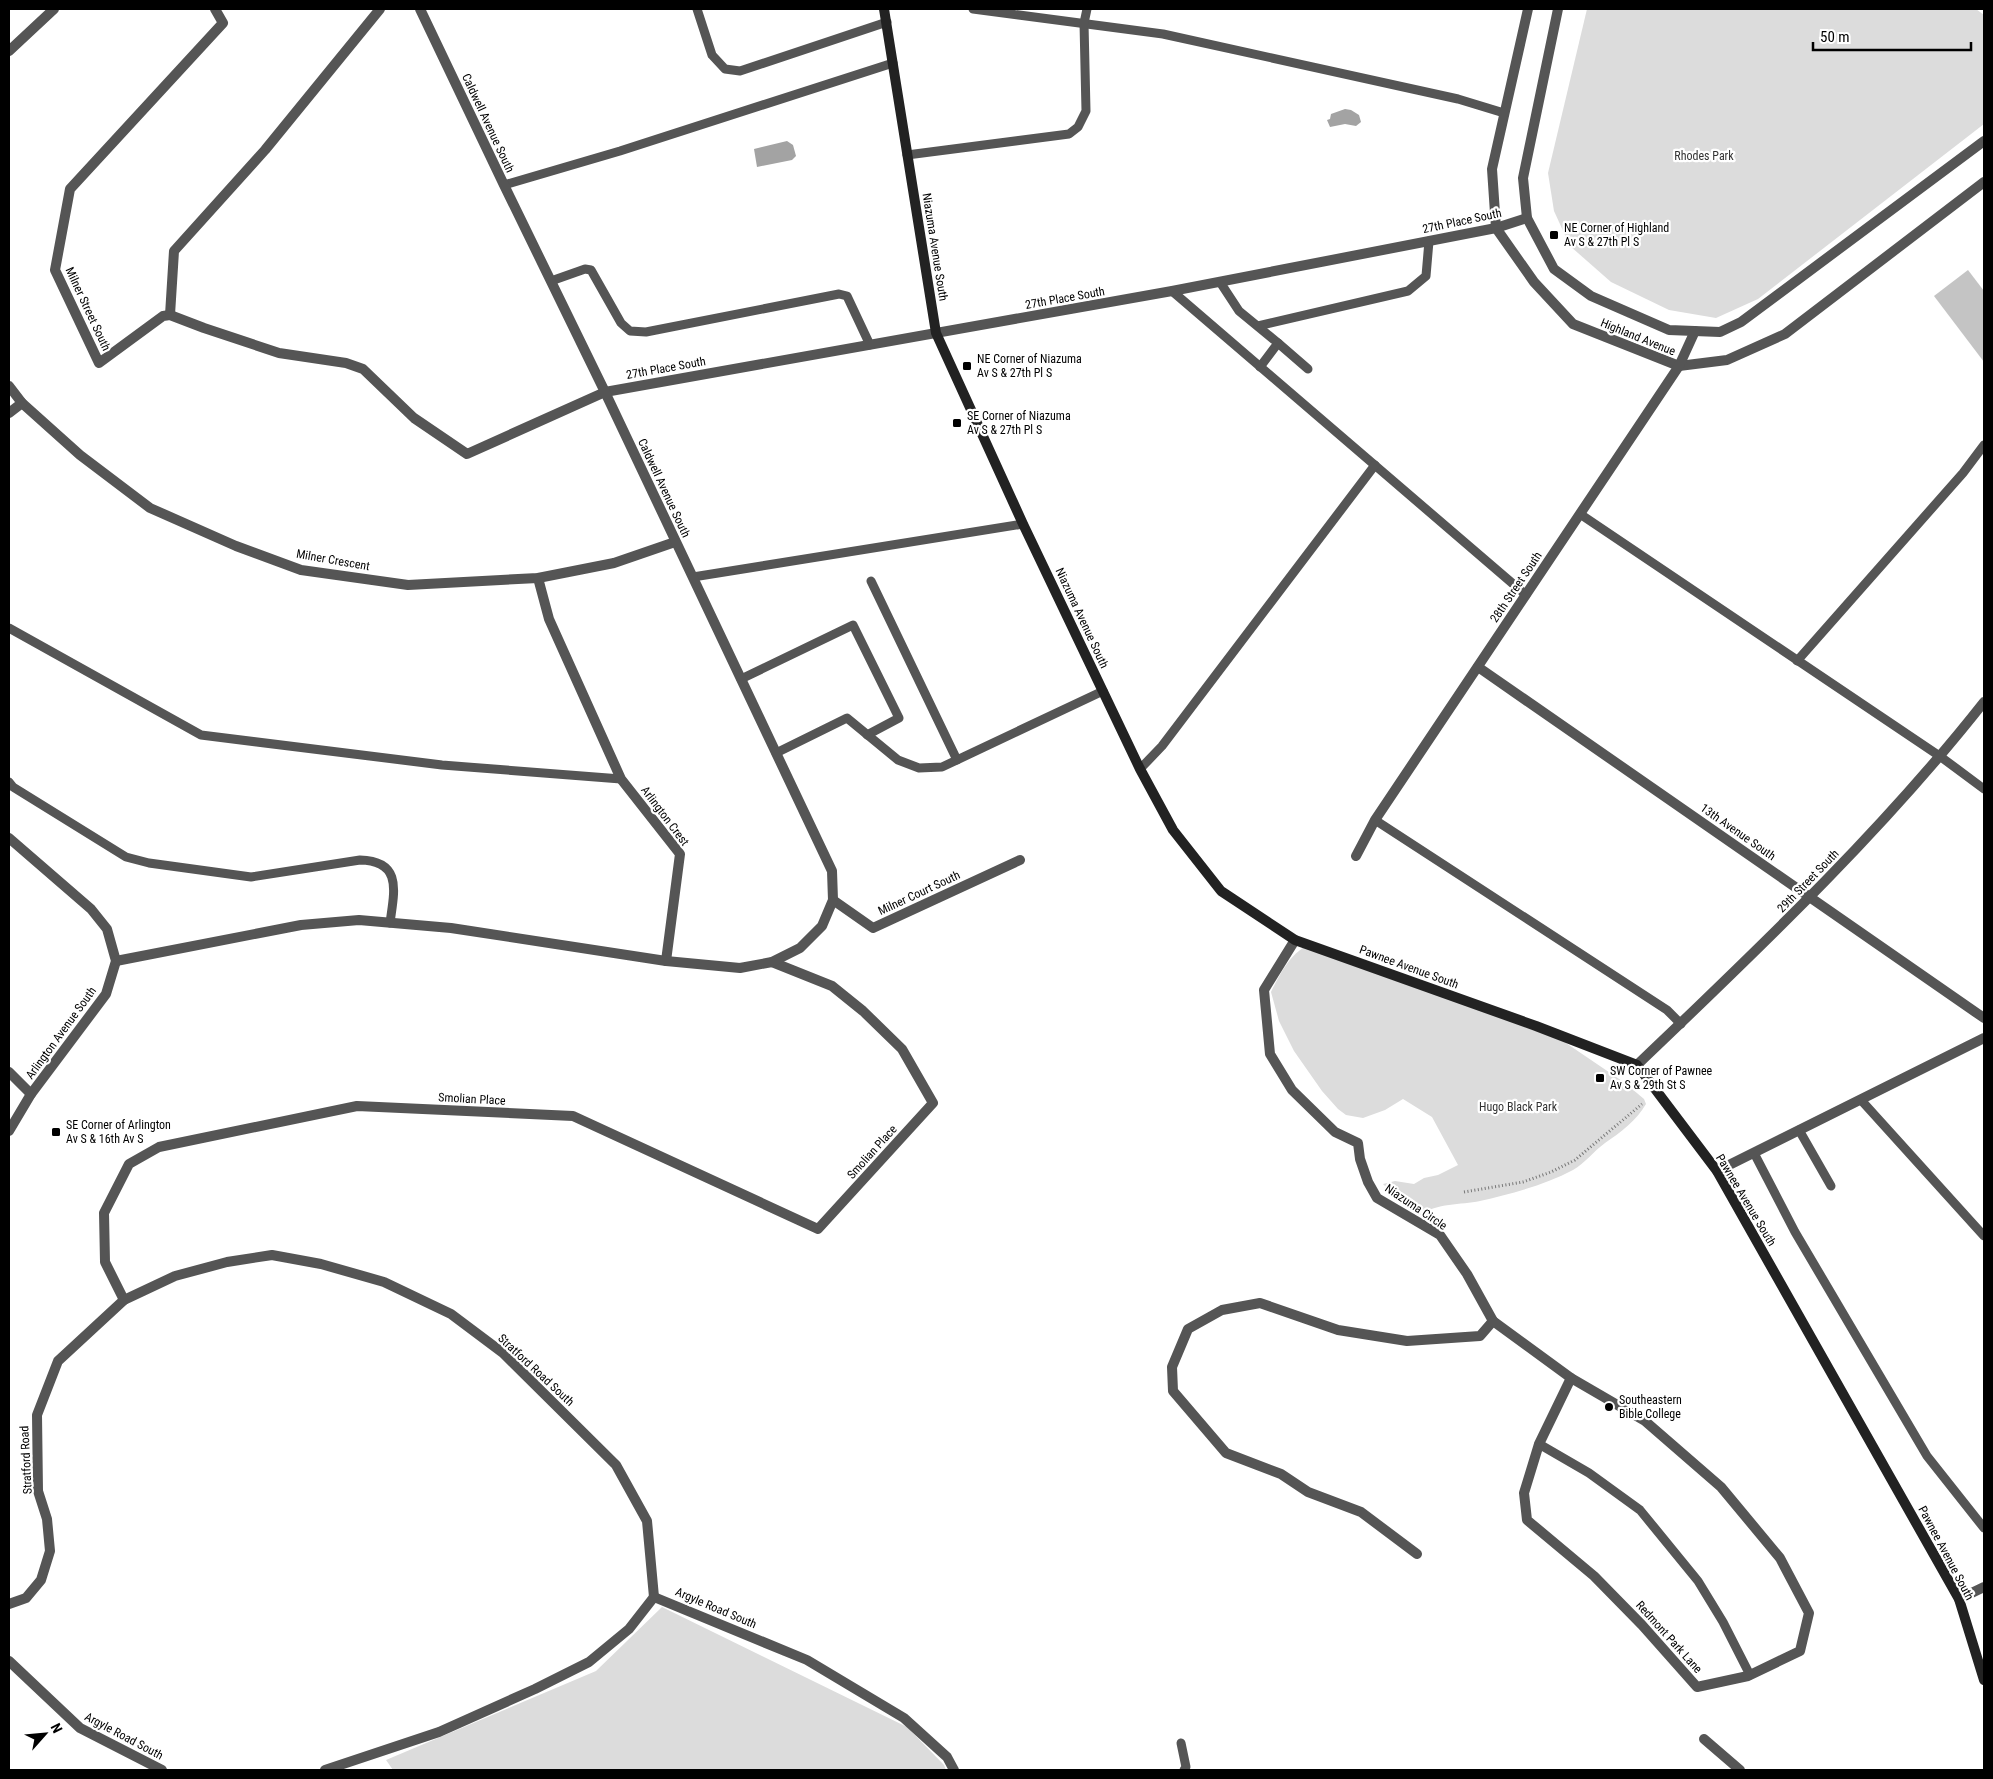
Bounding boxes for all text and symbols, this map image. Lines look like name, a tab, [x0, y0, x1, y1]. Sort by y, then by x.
scale bar	[1813, 20, 1970, 52]
text: 50 m	[1820, 28, 1850, 46]
street label: Caldwell Avenue South	[459, 71, 517, 175]
park label: Rhodes Park	[1674, 149, 1734, 163]
street label: Niazuma Avenue South	[920, 192, 950, 302]
street label: 27th Place South	[1421, 206, 1503, 236]
place label: NE Corner of Highland Av S & 27th Pl S	[1564, 221, 1669, 249]
marker: NE Corner of Highland Av S & 27th Pl S	[1548, 229, 1560, 241]
street label: Milner Street South	[62, 265, 114, 353]
street label: 27th Place South	[1024, 284, 1106, 312]
street label: Highland Avenue	[1599, 316, 1678, 359]
place label: NE Corner of Niazuma Av S & 27th Pl S	[977, 352, 1082, 380]
street label: 27th Place South	[625, 354, 707, 382]
marker: NE Corner of Niazuma Av S & 27th Pl S	[961, 360, 973, 372]
place label: SE Corner of Niazuma Av S & 27th Pl S	[967, 409, 1071, 437]
marker: SE Corner of Niazuma Av S & 27th Pl S	[951, 417, 963, 429]
street label: Caldwell Avenue South	[635, 436, 693, 540]
street label: Milner Crescent	[295, 547, 371, 573]
street label: 28th Street South	[1487, 549, 1545, 625]
street label: Niazuma Avenue South	[1053, 566, 1112, 671]
street label: Arlington Crest	[638, 783, 692, 849]
street label: 13th Avenue South	[1698, 801, 1778, 863]
street label: 29th Street South	[1774, 846, 1842, 915]
street label: Milner Court South	[876, 868, 962, 918]
street label: Pawnee Avenue South	[1357, 943, 1461, 992]
street label: Arlington Avenue South	[23, 984, 99, 1082]
place label: SW Corner of Pawnee Av S & 29th St S	[1610, 1064, 1713, 1092]
marker: SW Corner of Pawnee Av S & 29th St S	[1594, 1072, 1606, 1084]
street label: Smolian Place	[438, 1090, 506, 1108]
park label: Hugo Black Park	[1479, 1100, 1558, 1114]
place label: SE Corner of Arlington Av S & 16th Av S	[66, 1118, 171, 1146]
street label: Smolian Place	[844, 1122, 900, 1182]
marker: SE Corner of Arlington Av S & 16th Av S	[50, 1126, 62, 1138]
street label: Pawnee Avenue South	[1713, 1152, 1779, 1249]
street label: Niazuma Circle	[1382, 1181, 1450, 1233]
street label: Stratford Road South	[495, 1331, 577, 1409]
place label: Southeastern Bible College	[1619, 1393, 1682, 1421]
marker: Southeastern Bible College	[1603, 1401, 1615, 1413]
street label: Stratford Road	[17, 1425, 35, 1495]
street label: Pawnee Avenue South	[1915, 1504, 1977, 1603]
street label: Argyle Road South	[673, 1585, 759, 1631]
street label: Redmont Park Lane	[1633, 1598, 1705, 1676]
north arrow	[20, 1709, 70, 1759]
street label: Argyle Road South	[82, 1709, 166, 1763]
text: N	[48, 1721, 66, 1736]

